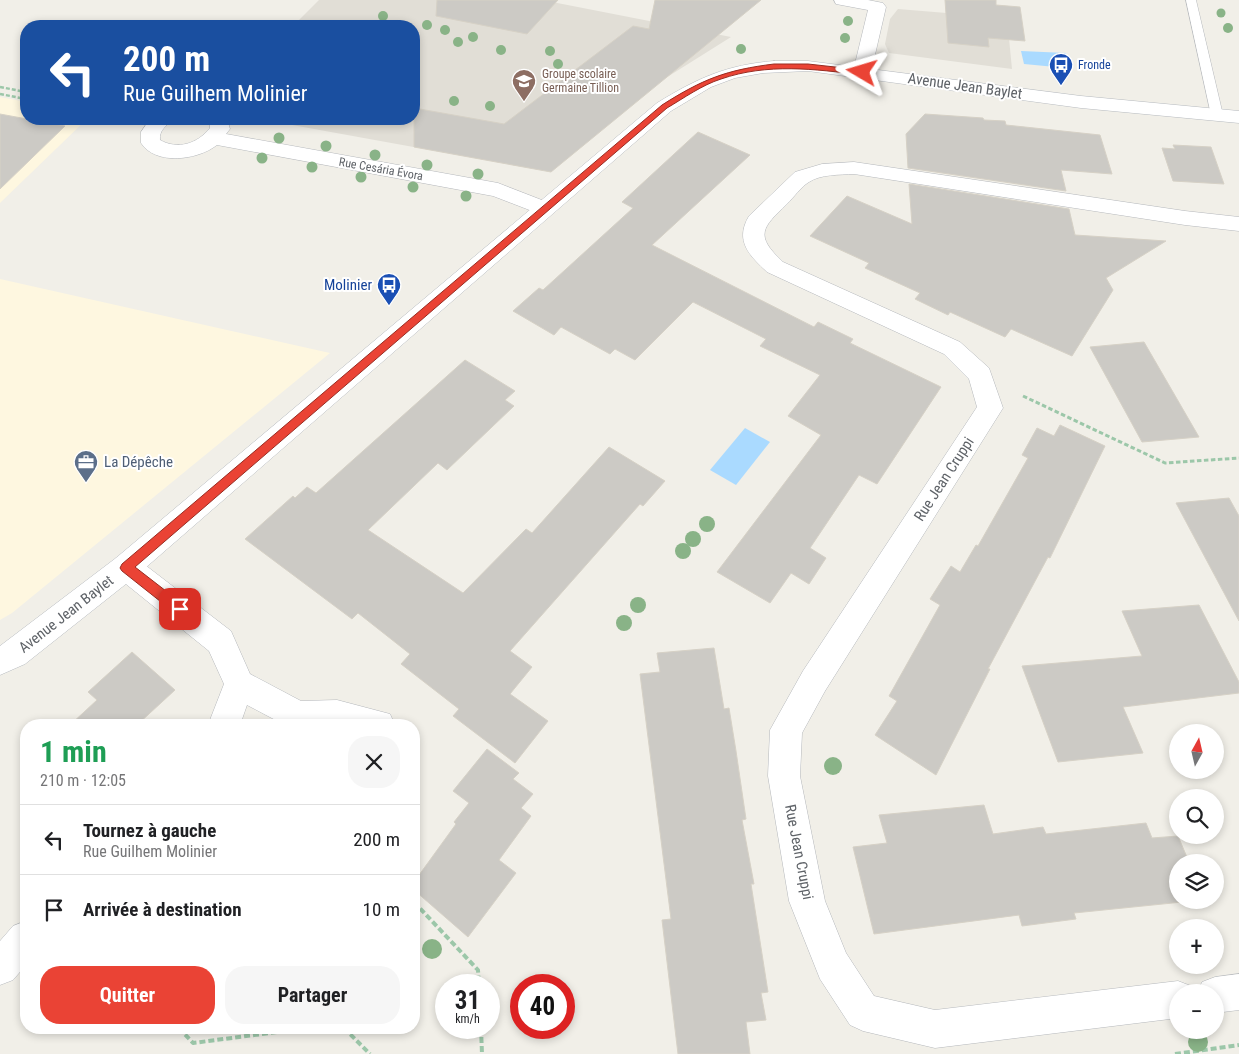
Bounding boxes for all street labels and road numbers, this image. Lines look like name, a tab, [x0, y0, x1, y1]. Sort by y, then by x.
street label: Avenue Jean Baylet	[907, 69, 1023, 103]
street label: Rue Cesária Évora	[338, 154, 425, 183]
street label: Rue Jean Cruppi	[910, 434, 978, 524]
street label: Avenue Jean Baylet	[15, 571, 117, 657]
street label: Rue Jean Cruppi	[781, 803, 817, 901]

